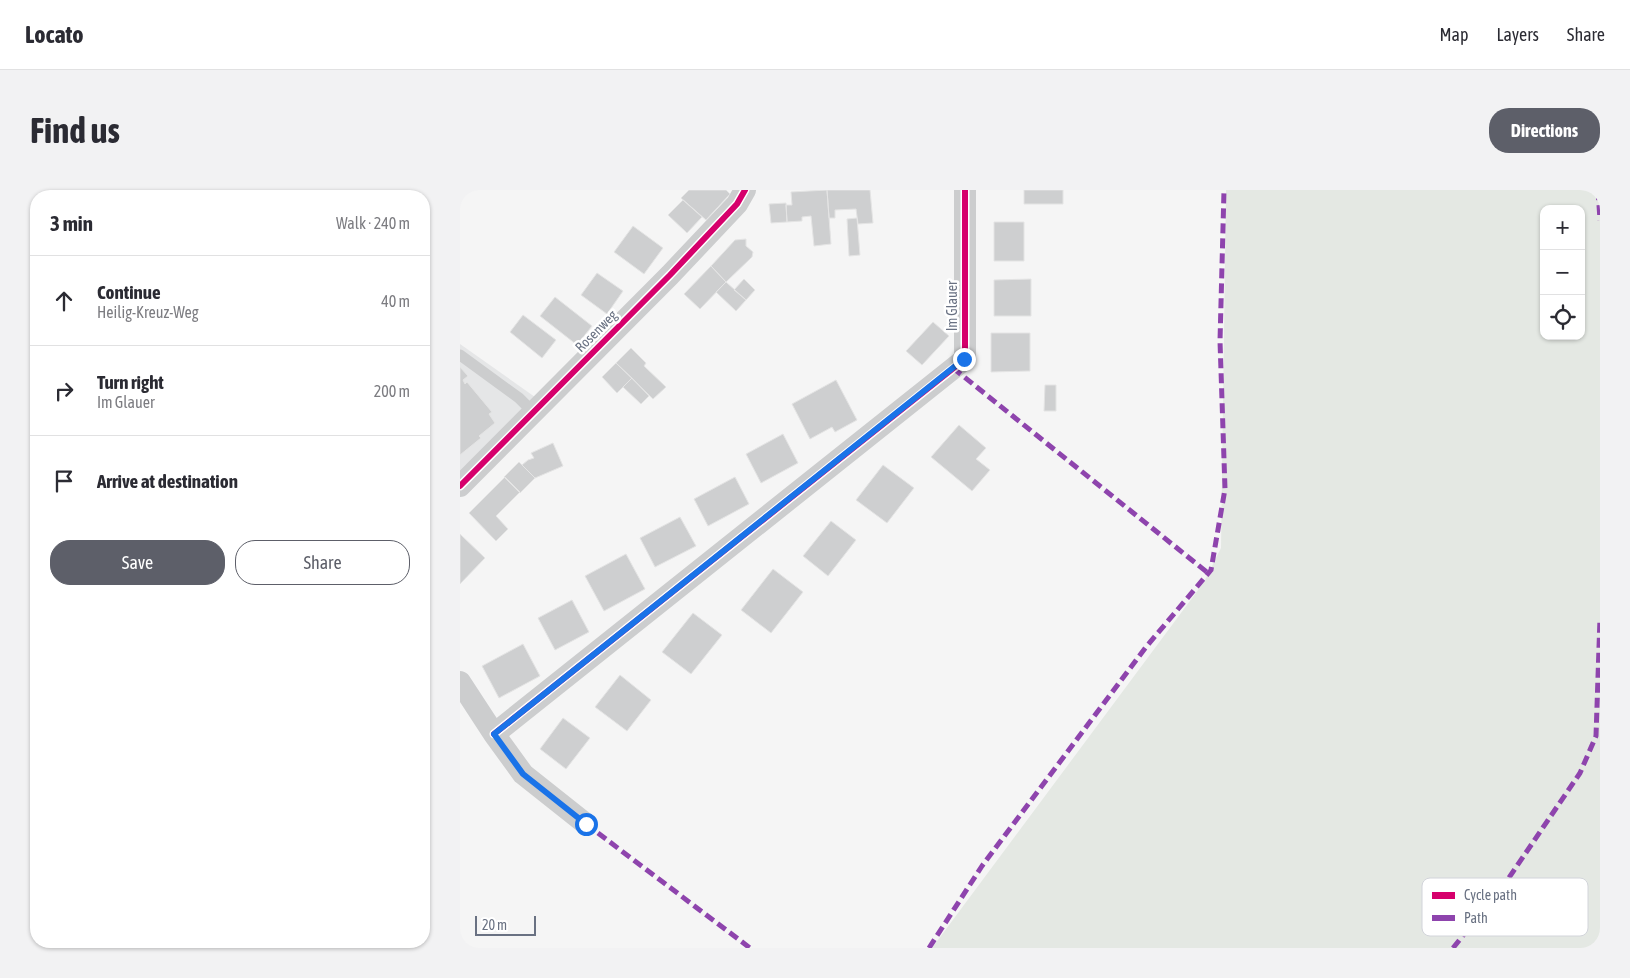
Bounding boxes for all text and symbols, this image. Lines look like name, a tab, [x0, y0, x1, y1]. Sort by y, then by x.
text: Locato	[25, 21, 84, 48]
text: Map	[1439, 24, 1468, 45]
text: Layers	[1496, 24, 1539, 45]
text: Share	[1567, 24, 1605, 45]
button: Directions	[1489, 108, 1600, 153]
text: Find us	[30, 110, 120, 150]
map controls	[1540, 205, 1585, 340]
button: +	[1540, 205, 1585, 250]
text: 3 min	[50, 211, 93, 235]
text: Walk · 240 m	[336, 214, 410, 232]
button: −	[1540, 250, 1585, 295]
street label: Im Glauer	[944, 280, 960, 331]
text: Continue	[97, 281, 161, 303]
icon: ahead	[50, 287, 78, 315]
text: 40 m	[381, 292, 410, 310]
button: locate	[1540, 295, 1585, 340]
text: Heilig-Kreuz-Weg	[97, 303, 199, 321]
street label: Rosenweg	[572, 307, 620, 355]
route end	[953, 348, 976, 371]
text: Turn right	[97, 371, 164, 393]
icon: right	[50, 377, 78, 405]
text: 200 m	[374, 382, 410, 400]
text: Im Glauer	[97, 393, 155, 411]
icon: arrive	[50, 467, 78, 495]
text: Arrive at destination	[97, 470, 238, 492]
button: Save	[50, 540, 225, 585]
button: Share	[235, 540, 410, 585]
route start	[575, 813, 598, 836]
legend	[1422, 878, 1588, 936]
text: Cycle path	[1464, 887, 1517, 903]
text: Path	[1464, 910, 1488, 926]
scale bar	[475, 913, 536, 936]
text: 20 m	[482, 917, 507, 933]

